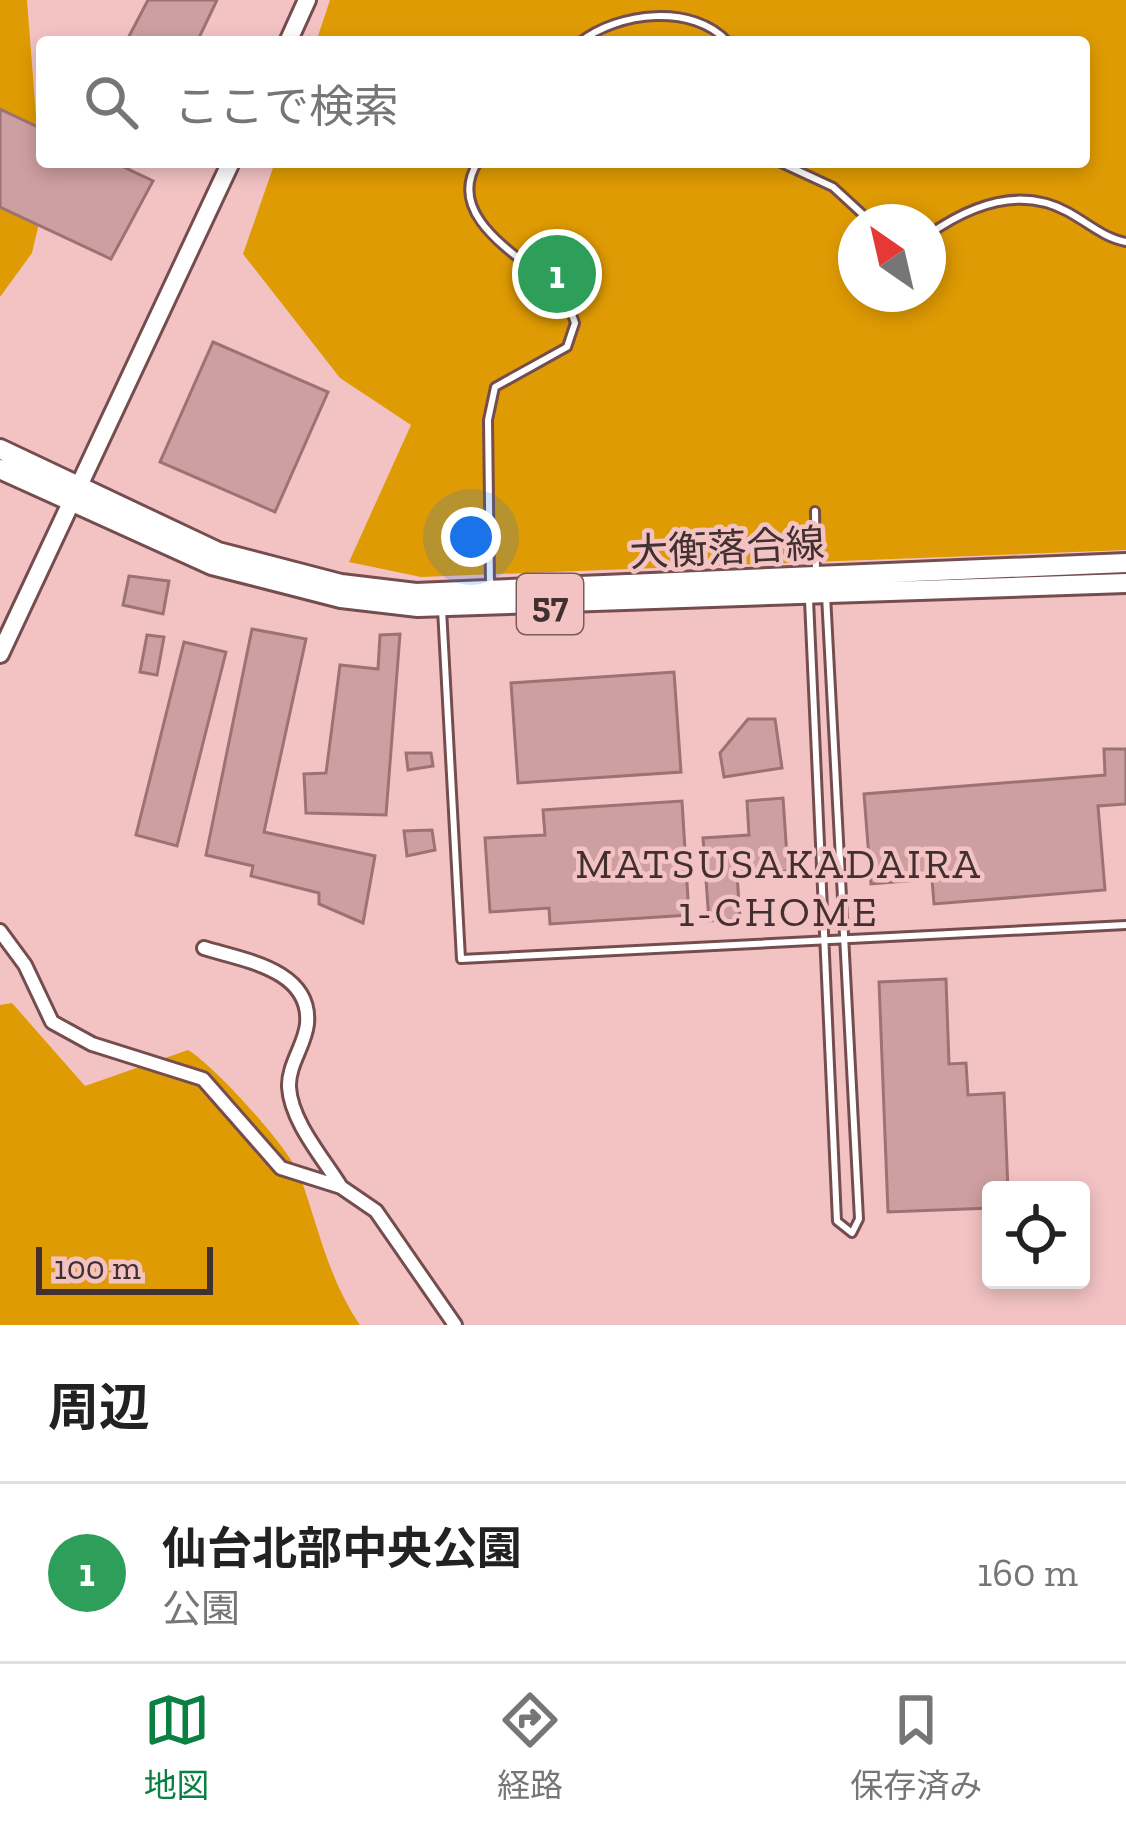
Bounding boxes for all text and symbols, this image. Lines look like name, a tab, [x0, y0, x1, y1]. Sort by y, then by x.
search box	[36, 36, 1090, 168]
icon: search	[78, 69, 144, 135]
text: ここで検索	[174, 80, 399, 134]
north arrow	[838, 204, 946, 312]
pin: 1	[518, 229, 596, 319]
your location	[441, 507, 501, 567]
street label: 大衡落合線	[628, 519, 826, 577]
road number: 57	[517, 574, 583, 634]
district label: MATSUSAKADAIRA 1-CHOME	[575, 838, 983, 937]
map controls	[982, 1181, 1090, 1289]
button: locate	[982, 1181, 1090, 1289]
scale bar	[36, 1241, 213, 1294]
text: 100 m	[54, 1248, 141, 1287]
text: 周辺	[48, 1377, 150, 1438]
text: 仙台北部中央公園	[162, 1522, 522, 1576]
text: 1	[79, 1549, 95, 1596]
text: 160 m	[977, 1549, 1078, 1596]
text: 公園	[162, 1585, 240, 1632]
tab: 地図	[144, 1687, 210, 1807]
tab: 経路	[497, 1687, 563, 1807]
tab: 保存済み	[850, 1687, 982, 1807]

